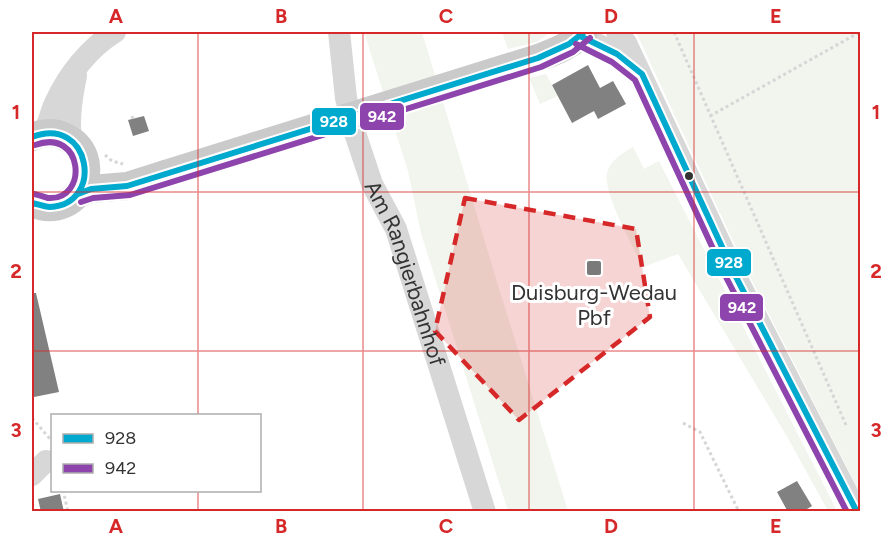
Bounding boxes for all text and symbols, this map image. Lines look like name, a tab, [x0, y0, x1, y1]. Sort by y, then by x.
text: A	[109, 4, 124, 28]
text: B	[275, 4, 287, 28]
text: C	[439, 4, 453, 28]
text: D	[604, 4, 618, 28]
text: E	[770, 4, 782, 28]
text: 1	[12, 100, 20, 124]
text: 1	[872, 100, 880, 124]
line badge: 942	[359, 102, 405, 131]
line badge: 928	[311, 107, 357, 136]
text: 942	[368, 107, 396, 126]
text: 928	[320, 112, 348, 131]
unlabelled marker	[683, 170, 695, 182]
street label: Am Rangierbahnhof	[359, 176, 452, 370]
line badge: 928	[706, 248, 752, 277]
text: 928	[715, 253, 743, 272]
text: 2	[10, 259, 22, 283]
marker: Duisburg-Wedau Pbf	[585, 259, 603, 277]
text: 2	[870, 259, 882, 283]
place label: Duisburg-Wedau Pbf	[511, 279, 677, 331]
line badge: 942	[719, 293, 764, 322]
text: 942	[728, 298, 756, 317]
legend	[51, 414, 261, 492]
text: 3	[10, 418, 22, 442]
text: 3	[870, 418, 882, 442]
text: 928	[105, 427, 136, 449]
text: 942	[105, 457, 136, 479]
text: A	[109, 514, 124, 538]
text: B	[275, 514, 287, 538]
text: C	[439, 514, 453, 538]
text: D	[604, 514, 618, 538]
text: E	[770, 514, 782, 538]

